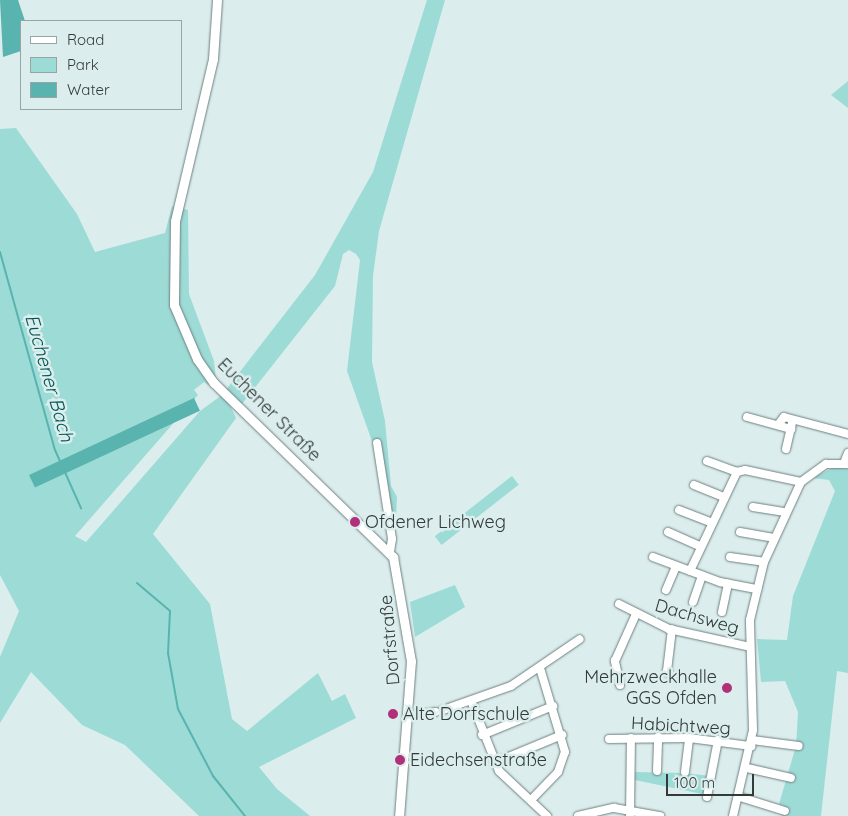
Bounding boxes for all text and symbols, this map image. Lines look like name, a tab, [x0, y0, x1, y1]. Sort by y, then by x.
legend	[20, 20, 182, 110]
text: Road	[67, 30, 104, 49]
text: Park	[67, 55, 99, 74]
text: Water	[67, 80, 110, 99]
water label: Euchener Bach	[20, 312, 78, 444]
street label: Euchener Straße	[213, 354, 325, 466]
place label: Ofdener Lichweg	[365, 511, 506, 533]
marker: Ofdener Lichweg	[349, 516, 361, 528]
street label: Dorfstraße	[375, 594, 405, 686]
street label: Dachsweg	[652, 595, 742, 639]
place label: Mehrzweckhalle GGS Ofden	[584, 667, 717, 710]
marker: Mehrzweckhalle GGS Ofden	[721, 682, 733, 694]
place label: Alte Dorfschule	[403, 703, 530, 725]
marker: Alte Dorfschule	[387, 708, 399, 720]
street label: Habichtweg	[631, 713, 731, 739]
place label: Eidechsenstraße	[410, 749, 547, 771]
marker: Eidechsenstraße	[394, 754, 406, 766]
scale bar	[668, 764, 756, 796]
text: 100 m	[674, 773, 715, 792]

